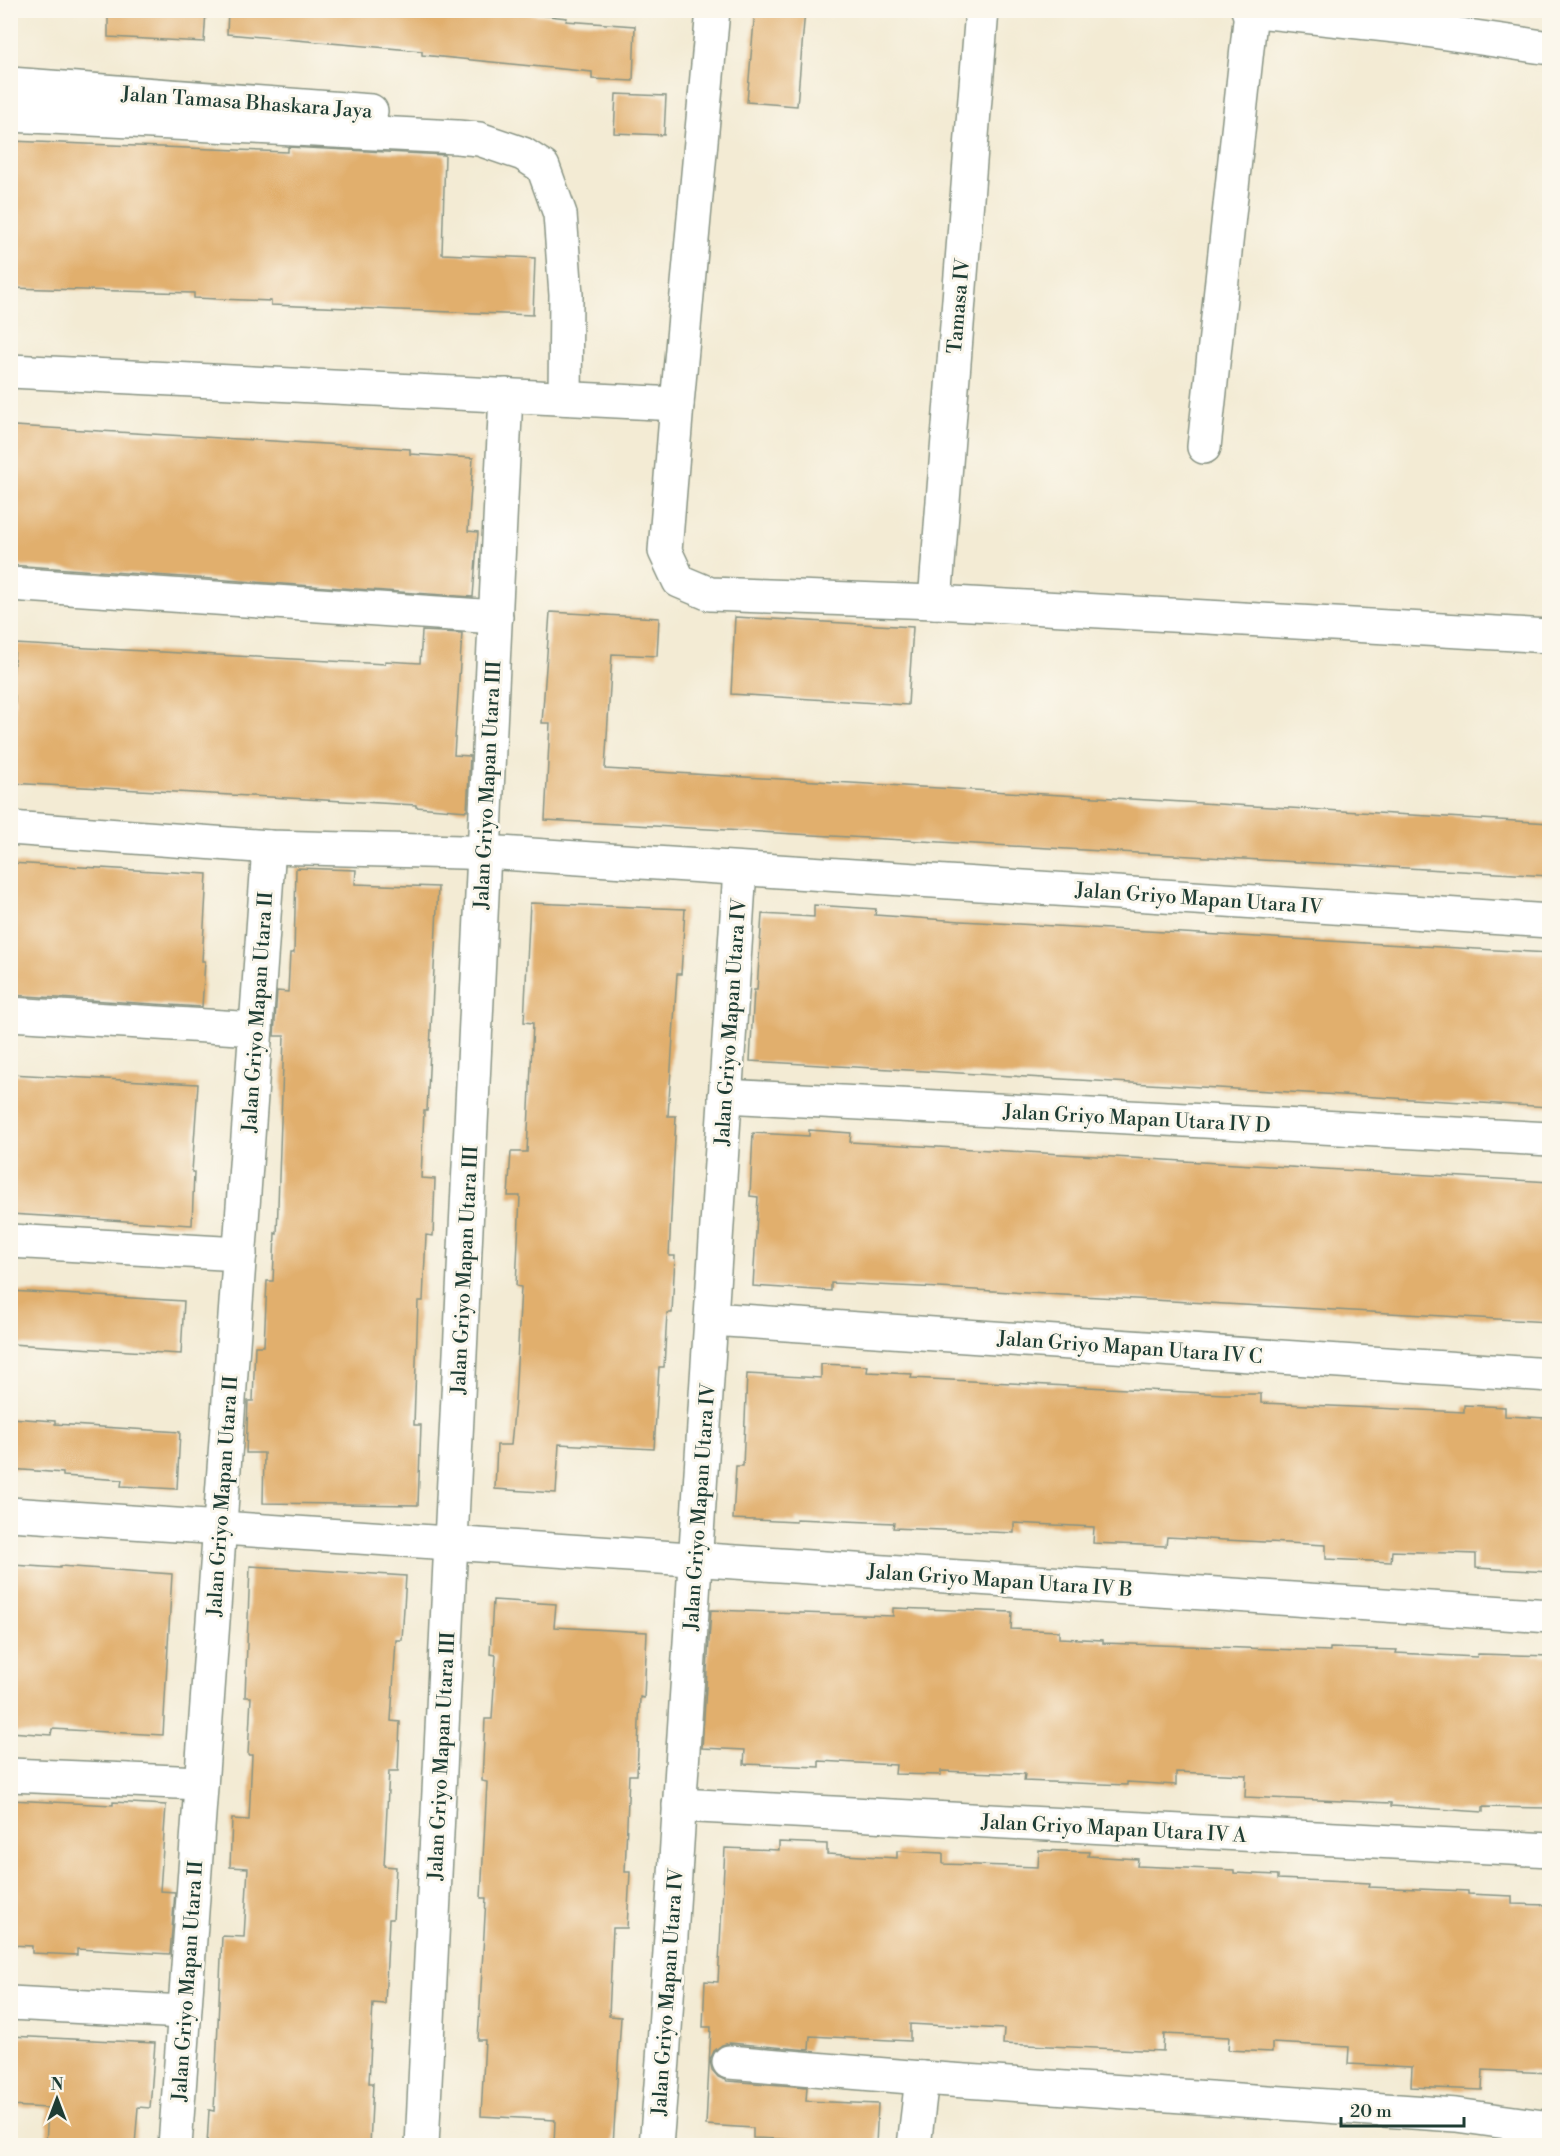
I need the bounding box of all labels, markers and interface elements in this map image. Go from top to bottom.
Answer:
street label: Jalan Tamasa Bhaskara Jaya [120,82,374,125]
street label: Tamasa IV [943,257,976,355]
street label: Jalan Griyo Mapan Utara III [469,660,508,911]
street label: Jalan Griyo Mapan Utara IV [1073,878,1324,921]
street label: Jalan Griyo Mapan Utara II [238,891,279,1134]
street label: Jalan Griyo Mapan Utara IV [710,897,753,1148]
street label: Jalan Griyo Mapan Utara IV D [1002,1100,1271,1139]
street label: Jalan Griyo Mapan Utara III [446,1145,485,1396]
street label: Jalan Griyo Mapan Utara IV C [995,1327,1263,1370]
street label: Jalan Griyo Mapan Utara II [203,1375,244,1618]
street label: Jalan Griyo Mapan Utara IV [679,1382,722,1633]
street label: Jalan Griyo Mapan Utara IV B [865,1560,1133,1603]
street label: Jalan Griyo Mapan Utara III [423,1631,462,1882]
street label: Jalan Griyo Mapan Utara IV A [980,1810,1249,1849]
street label: Jalan Griyo Mapan Utara II [168,1860,209,2103]
street label: Jalan Griyo Mapan Utara IV [647,1867,690,2118]
north arrow [27,2069,87,2129]
text: N [51,2075,64,2095]
scale bar [1341,2090,1464,2128]
text: 20 m [1350,2100,1392,2123]

